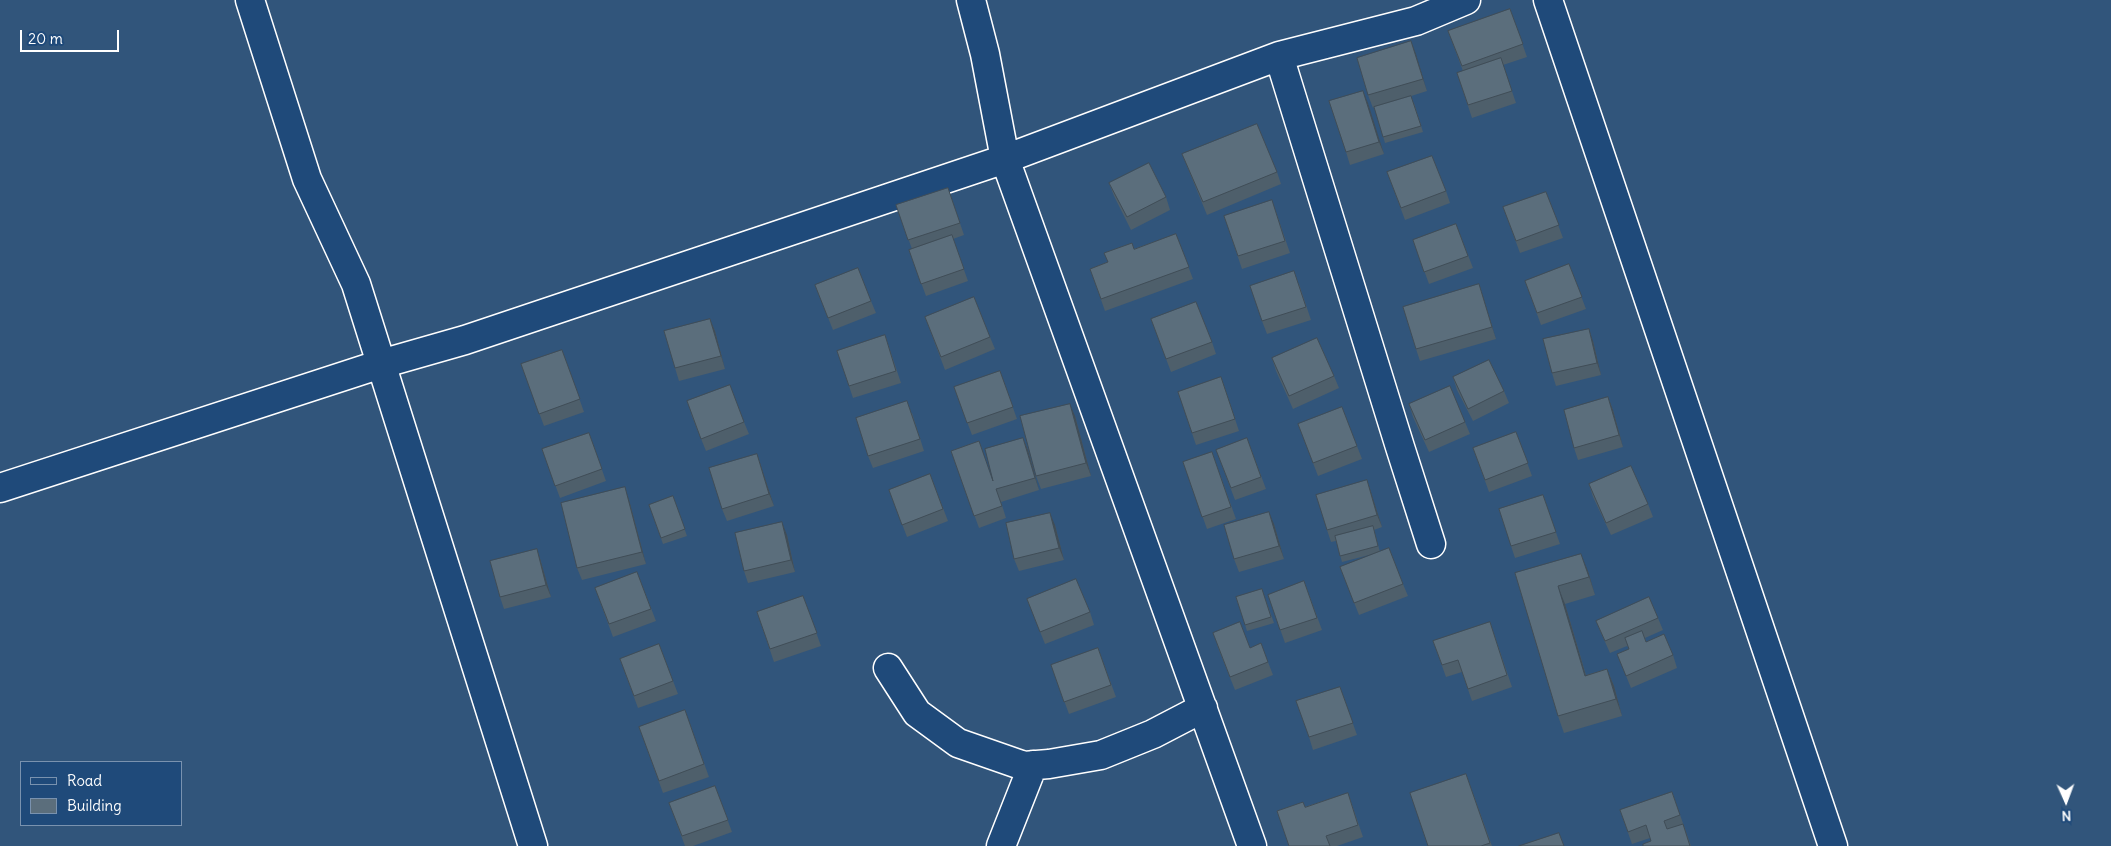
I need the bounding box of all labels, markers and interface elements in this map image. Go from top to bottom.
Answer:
scale bar [22,20,121,52]
text: 20 m [28,29,63,48]
legend [20,761,182,826]
text: Road [67,771,102,790]
north arrow [2041,776,2091,826]
text: Building [67,796,122,815]
text: N [2061,807,2072,825]

